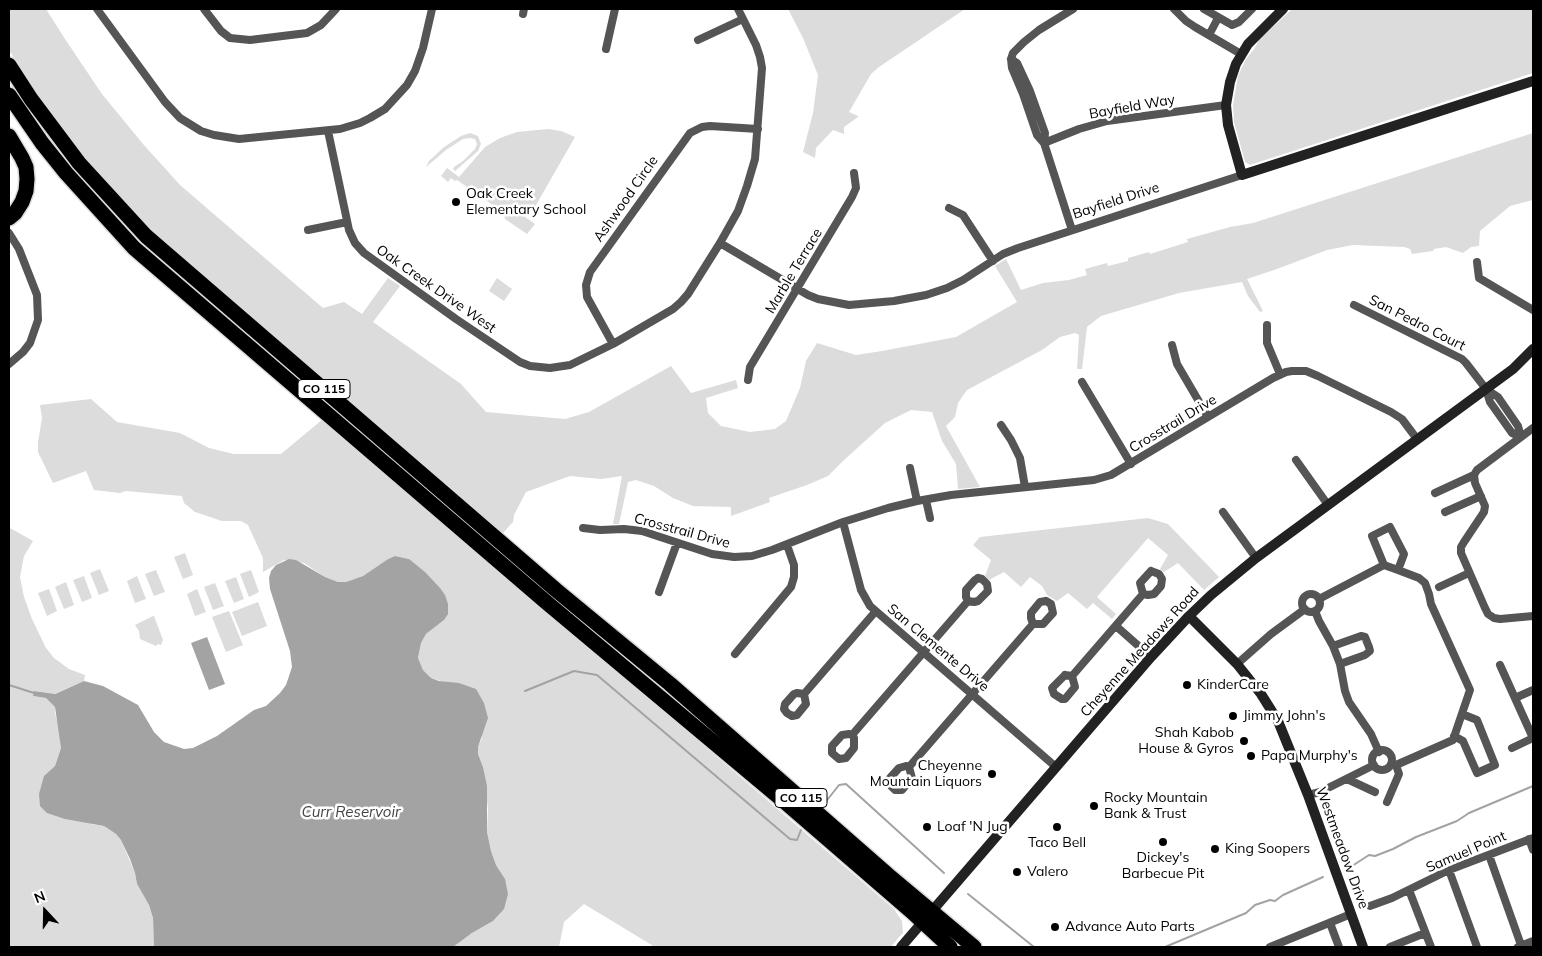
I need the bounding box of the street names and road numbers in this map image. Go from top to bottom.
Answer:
street label: Bayfield Way [1088,91,1176,123]
street label: Ashwood Circle [590,153,662,245]
street label: Bayfield Drive [1070,179,1162,223]
street label: Marble Terrace [762,225,826,317]
street label: Oak Creek Drive West [373,241,499,337]
street label: San Pedro Court [1366,291,1468,355]
road number: CO 115 [298,379,350,398]
street label: Crosstrail Drive [1126,391,1220,457]
street label: Crosstrail Drive [632,510,732,552]
street label: Cheyenne Meadows Road [1077,584,1203,720]
street label: San Clemente Drive [884,601,992,695]
street label: Westmeadow Drive [1312,785,1372,911]
road number: CO 115 [775,788,827,808]
street label: Samuel Point [1423,828,1509,876]

